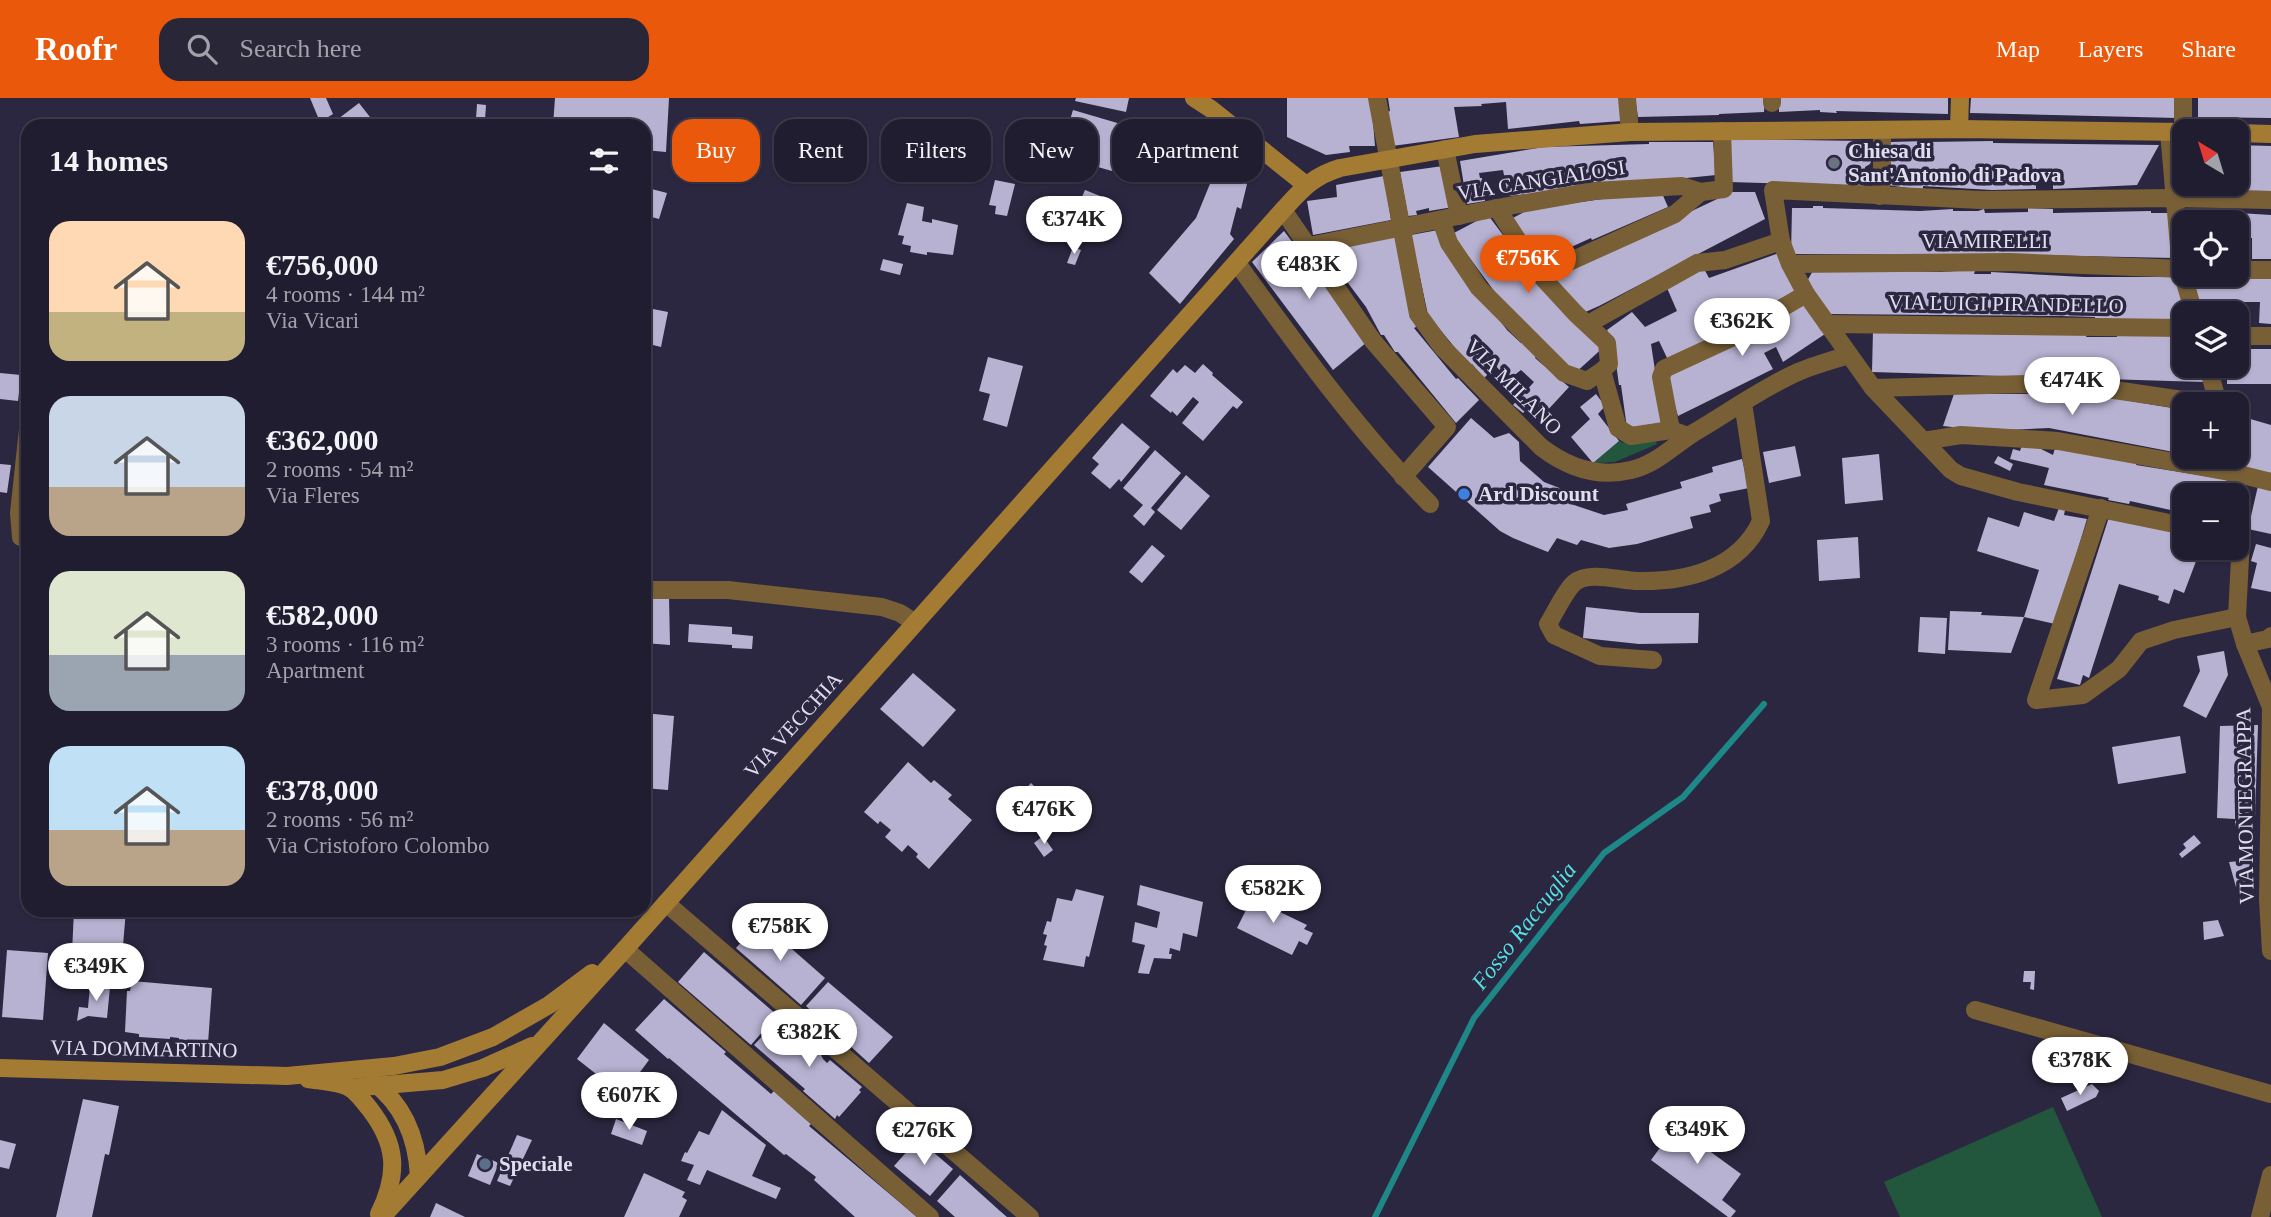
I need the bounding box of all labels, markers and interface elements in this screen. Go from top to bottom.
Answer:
search box [159,18,649,81]
icon: search [183,30,221,68]
text: Roofr [35,31,117,67]
text: Search here [239,34,361,63]
text: Map [1996,36,2040,62]
text: Layers [2078,36,2143,62]
text: Share [2181,36,2236,62]
chip: Buy [672,119,760,182]
chip: Rent [774,119,867,182]
chip: Filters [881,119,991,182]
chip: New [1005,119,1098,182]
chip: Apartment [1112,119,1263,182]
north arrow [2172,119,2249,196]
map controls [2172,119,2249,560]
place label: Chiesa di Sant'Antonio di Padova [1848,139,2062,187]
icon: filters [585,142,623,180]
text: 14 homes [49,144,168,177]
street label: VIA CANGIALOSI [1455,155,1627,205]
marker: Chiesa di Sant'Antonio di Padova [1826,155,1842,171]
pin: €374K [1025,197,1123,256]
text: €374K [1042,206,1106,231]
button: locate [2172,210,2249,287]
street label: VIA MIRELLI [1922,229,2048,253]
pin: €756K [1479,236,1577,295]
pin: €483K [1260,242,1358,301]
text: €756K [1496,245,1560,270]
text: €756,000 [266,248,379,281]
icon: home [105,249,189,333]
text: €483K [1277,251,1341,276]
text: 4 rooms · 144 m² [266,282,425,307]
street label: VIA LUIGI PIRANDELLO [1888,290,2124,318]
pin: €362K [1693,299,1791,358]
button: layers [2172,301,2249,378]
text: Via Vicari [266,308,359,333]
text: €362K [1710,308,1774,333]
street label: VIA MILANO [1461,334,1567,440]
pin: €474K [2023,358,2121,417]
text: €474K [2040,367,2104,392]
button: + [2172,392,2249,469]
text: €362,000 [266,423,379,456]
icon: home [105,424,189,508]
text: 2 rooms · 54 m² [266,457,413,482]
place label: Ard Discount [1478,482,1599,506]
text: Via Fleres [266,483,360,508]
button: − [2172,483,2249,560]
marker: Ard Discount [1456,486,1472,502]
text: €582,000 [266,598,379,631]
icon: home [105,599,189,683]
text: 3 rooms · 116 m² [266,632,424,657]
text: Apartment [266,658,364,683]
street label: VIA VECCHIA [739,666,847,783]
street label: VIA MONTEGRAPPA [2231,706,2259,905]
text: €378,000 [266,773,379,806]
icon: home [105,774,189,858]
pin: €476K [995,786,1093,846]
text: €476K [1012,796,1076,821]
text: 2 rooms · 56 m² [266,807,413,832]
text: Via Cristoforo Colombo [266,833,490,858]
water label: Fosso Raccuglia [1466,858,1581,995]
pin: €582K [1224,866,1322,925]
text: €582K [1241,875,1305,900]
pin: €758K [731,904,829,963]
text: €758K [748,913,812,938]
pin: €349K [47,944,145,1003]
text: €349K [64,953,128,978]
pin: €382K [760,1010,858,1069]
text: €382K [777,1019,841,1044]
street label: VIA DOMMARTINO [50,1035,238,1063]
pin: €378K [2031,1038,2129,1097]
text: €378K [2048,1047,2112,1072]
pin: €607K [580,1072,678,1132]
text: €607K [597,1082,661,1107]
pin: €349K [1648,1107,1746,1166]
pin: €276K [875,1108,973,1167]
text: €349K [1665,1116,1729,1141]
text: €276K [892,1117,956,1142]
place label: Speciale [499,1152,573,1176]
marker: Speciale [477,1156,493,1172]

